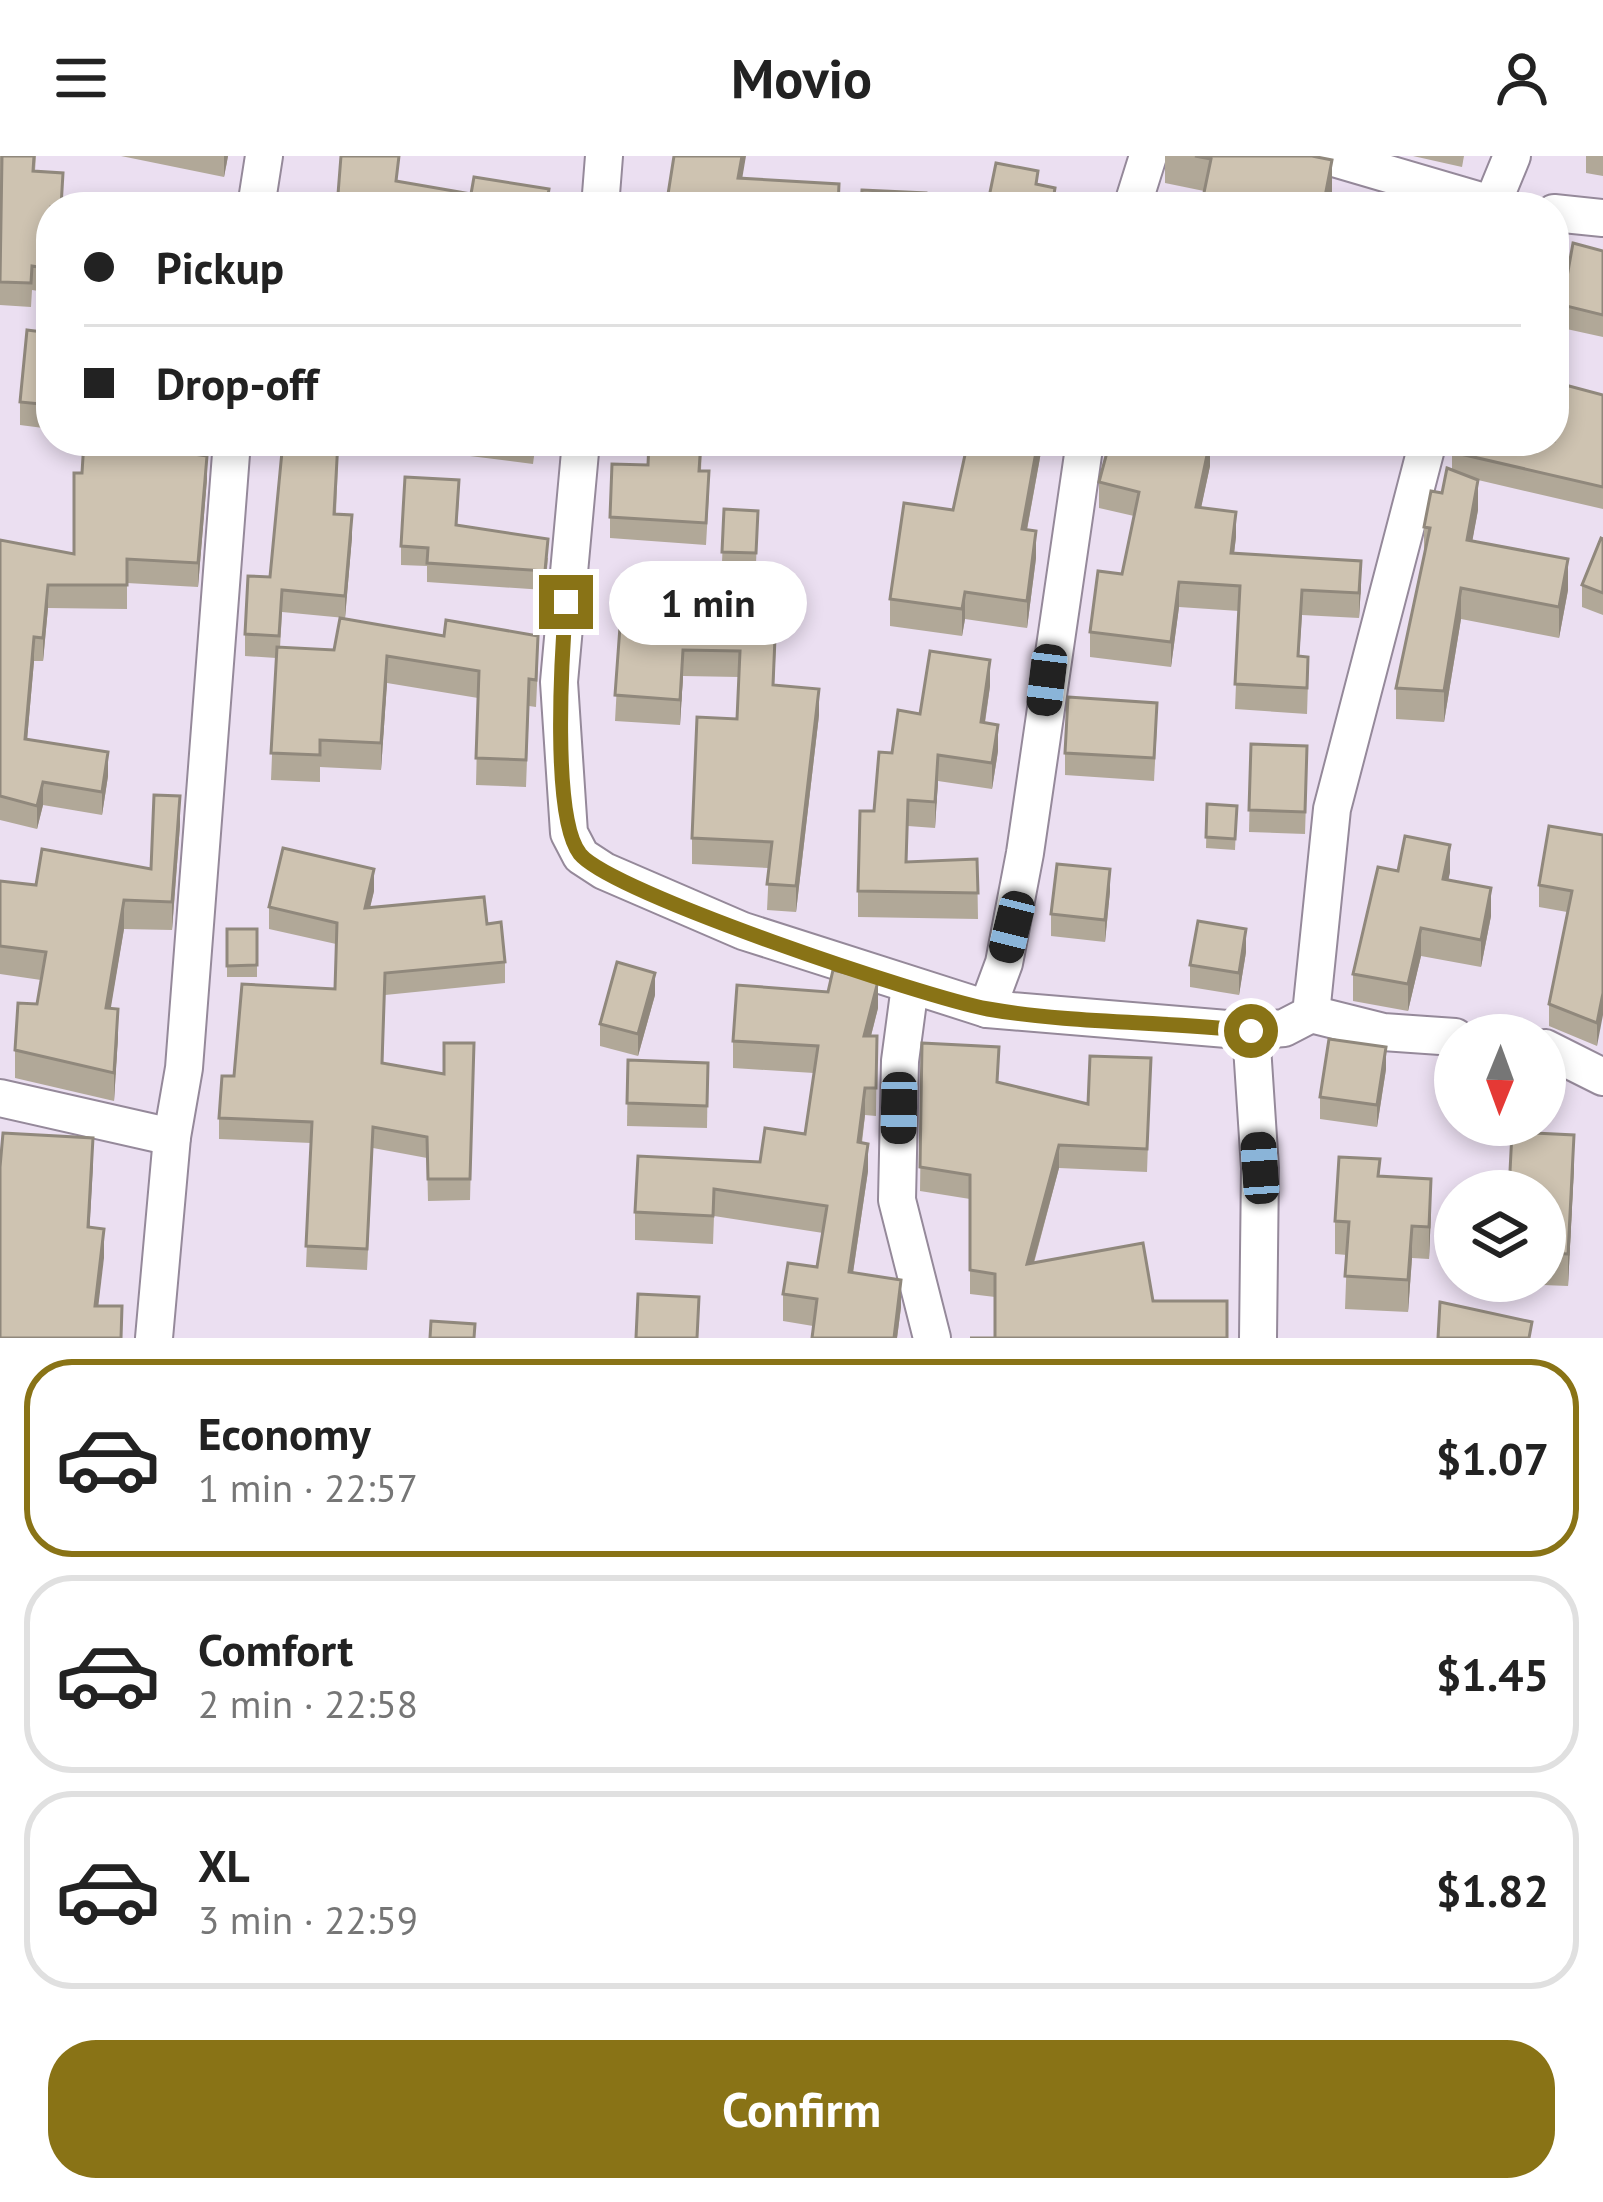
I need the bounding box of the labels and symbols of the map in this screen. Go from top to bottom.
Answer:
callout: 1 min [608,560,806,644]
route end [539,575,593,629]
car [1025,642,1069,718]
car [986,888,1038,966]
route start [1224,1004,1278,1058]
north arrow [1434,1014,1566,1146]
car [880,1072,918,1144]
car [1240,1131,1280,1205]

